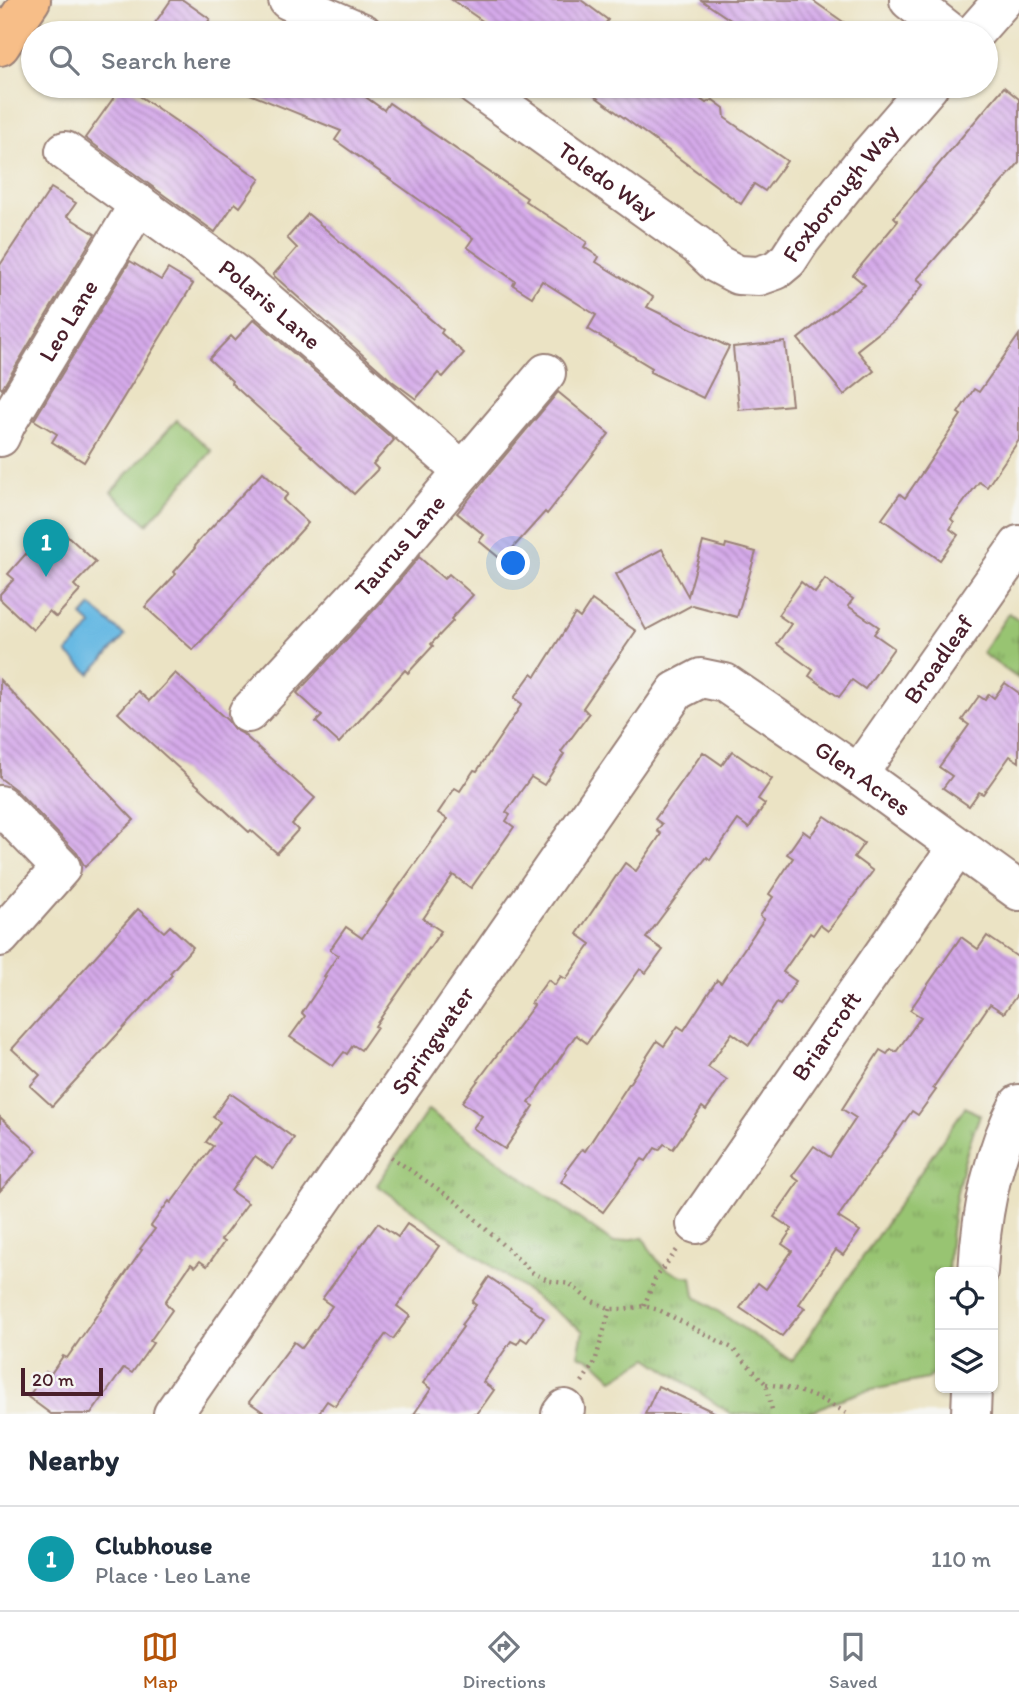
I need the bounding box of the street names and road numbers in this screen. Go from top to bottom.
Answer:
street label: Foxborough Way [776,117,904,267]
street label: Toledo Way [552,135,664,226]
street label: Polaris Lane [214,252,327,355]
street label: Leo Lane [32,274,104,367]
street label: Taurus Lane [348,488,451,603]
street label: Broadleaf [897,608,980,709]
street label: Glen Acres [809,734,917,822]
street label: Springwater [385,980,480,1100]
street label: Briarcroft [785,985,867,1086]

